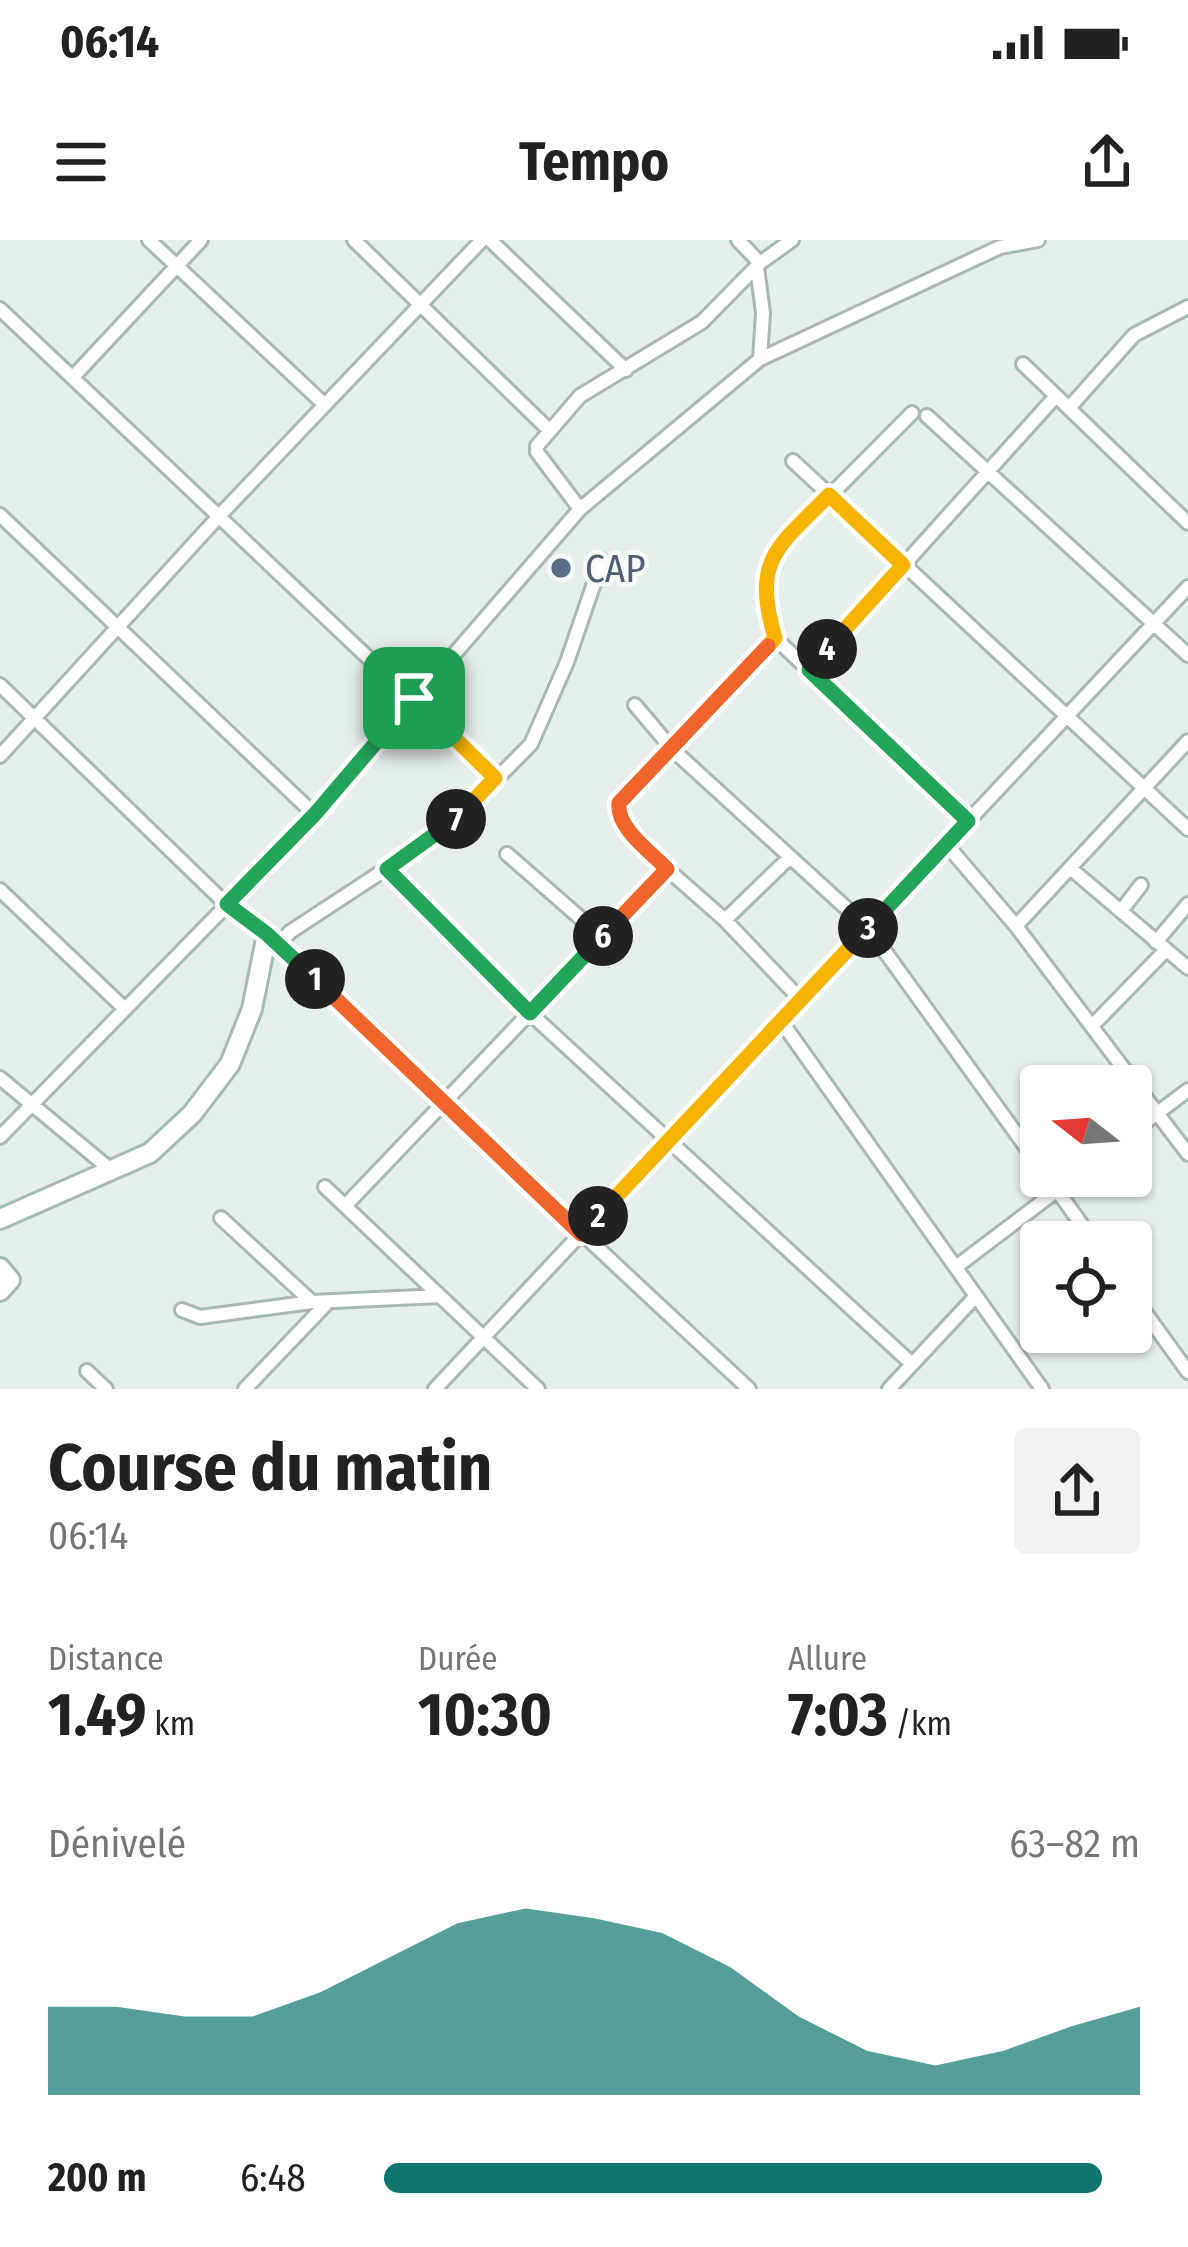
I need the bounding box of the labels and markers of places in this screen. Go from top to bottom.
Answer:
place label: CAP [585,546,646,592]
marker: CAP [548,555,574,581]
pin: 4 [797,619,857,679]
pin [363,647,465,749]
pin: 7 [426,789,486,849]
pin: 3 [838,898,898,958]
pin: 6 [573,906,633,966]
pin: 1 [285,949,345,1009]
pin: 2 [568,1186,628,1246]

